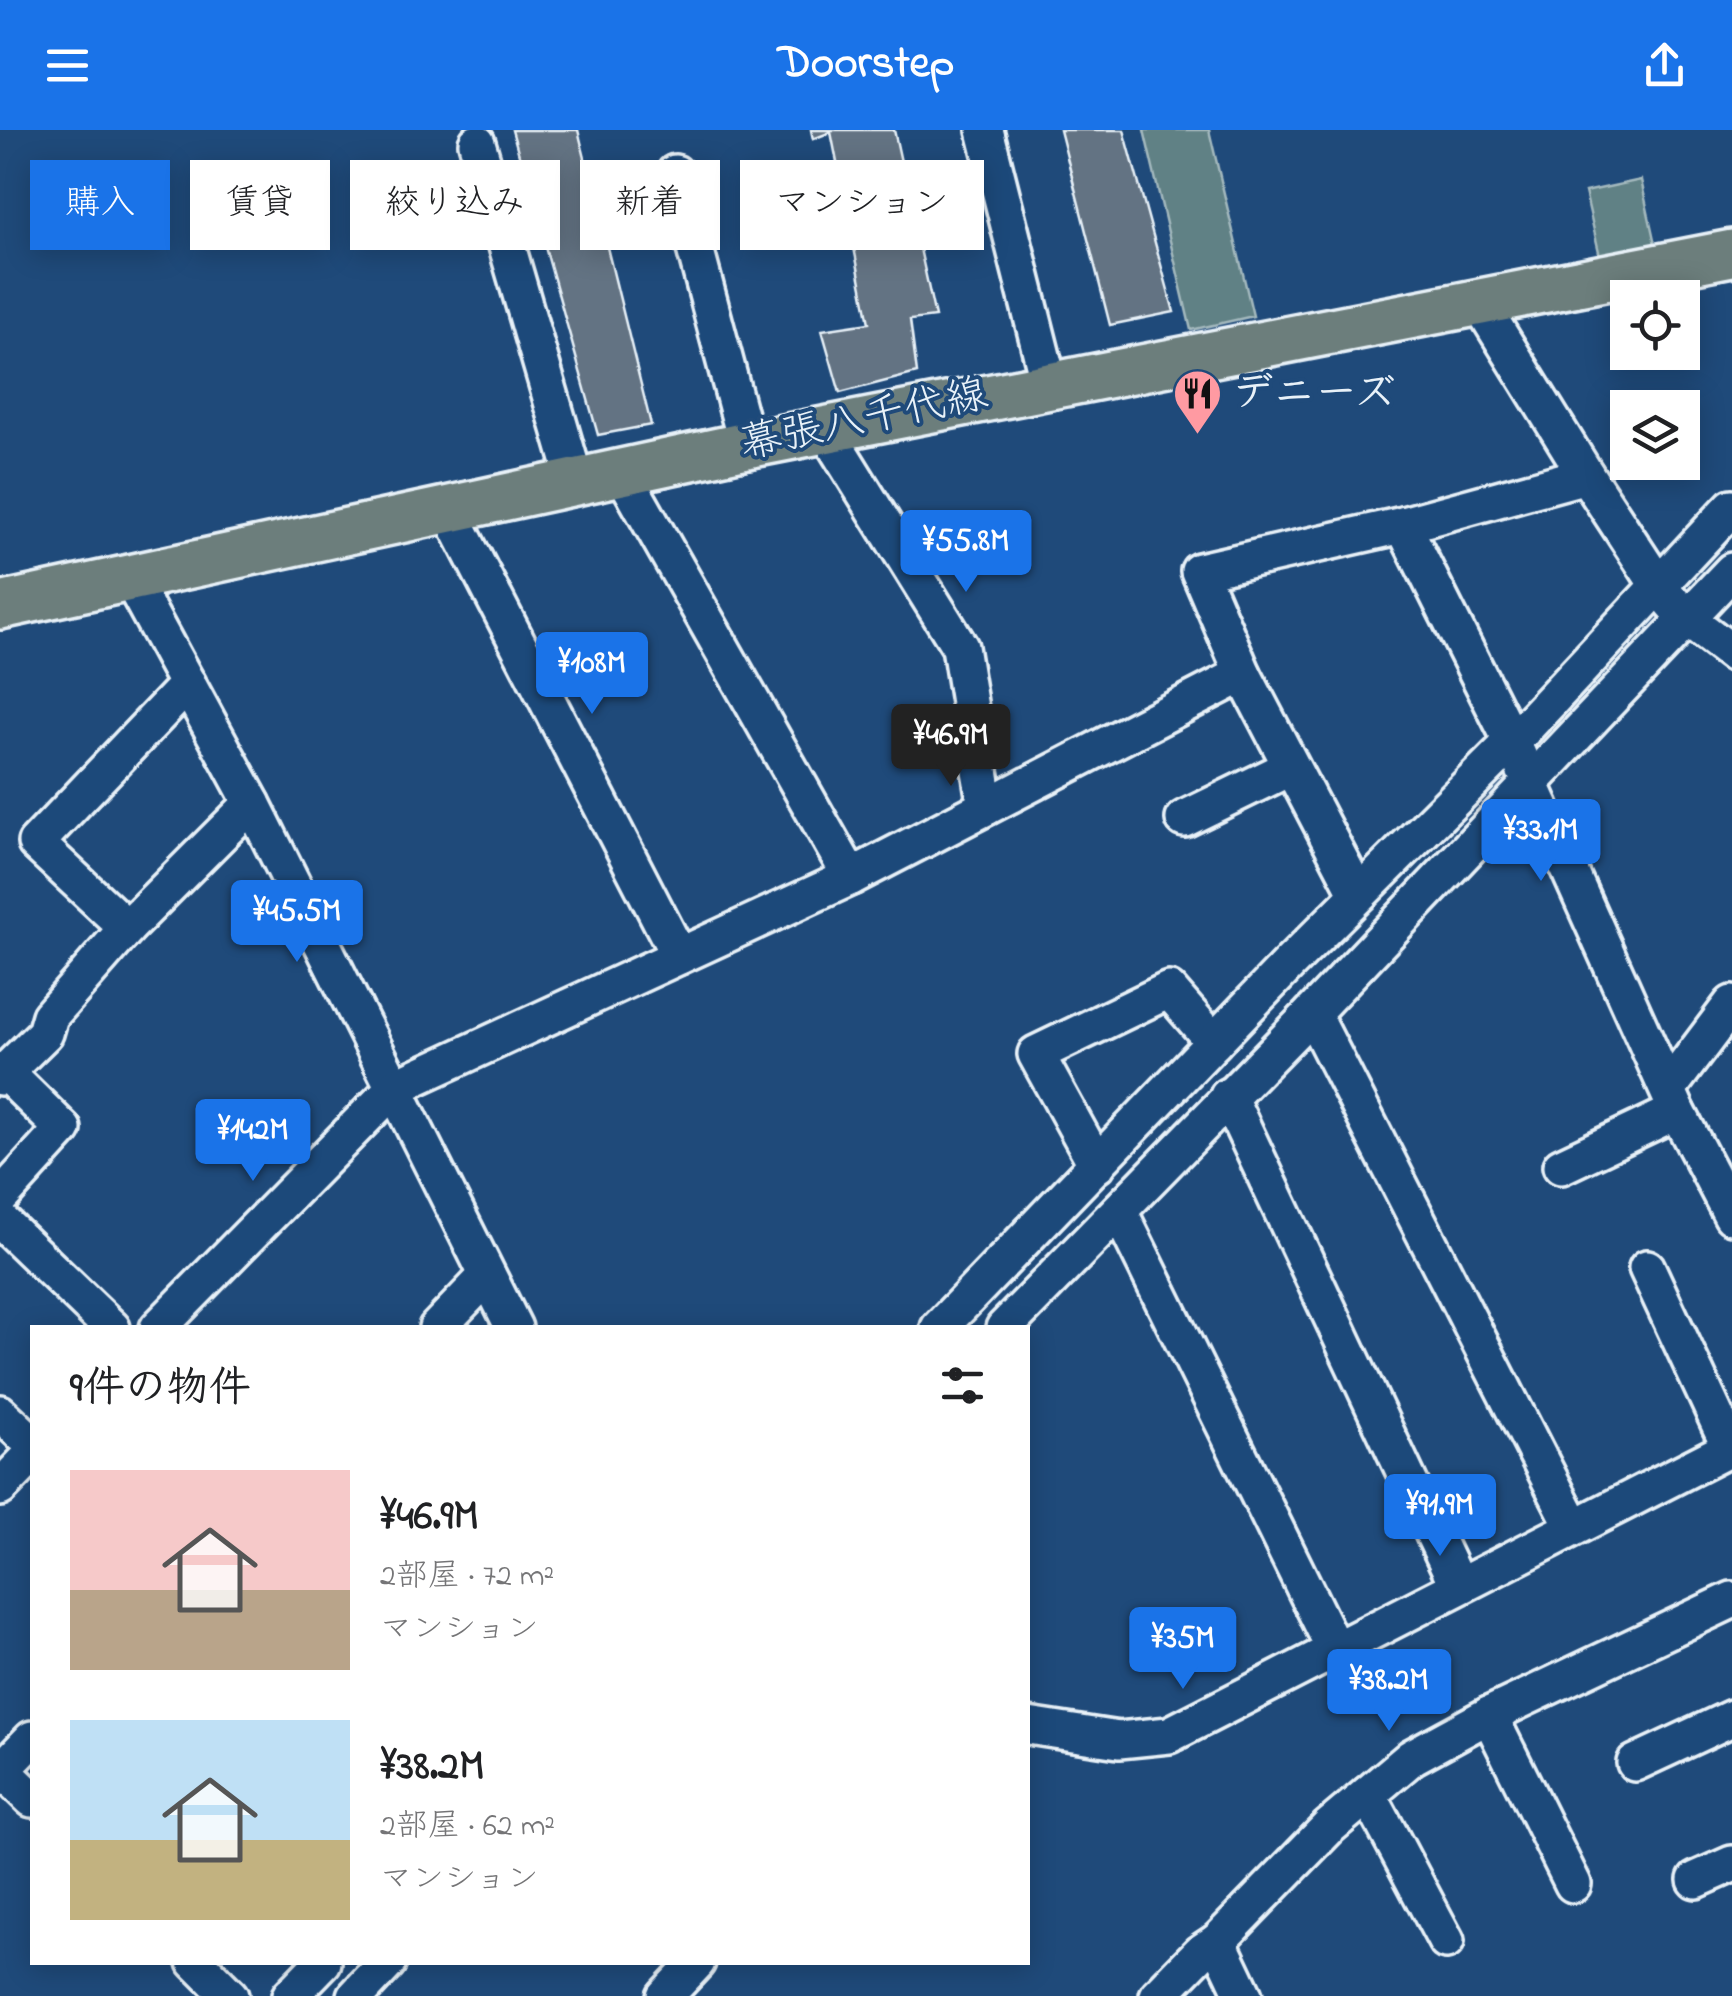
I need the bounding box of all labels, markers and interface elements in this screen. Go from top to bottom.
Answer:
text: Doorstep [778,32,954,98]
icon: menu [40,38,95,93]
icon: share [1637,38,1692,93]
chip: 購入 [30,160,170,250]
chip: 賃貸 [190,160,330,250]
chip: 絞り込み [350,160,560,250]
chip: 新着 [580,160,720,250]
chip: マンション [740,160,984,250]
map controls [1610,280,1700,480]
button: locate [1610,280,1700,370]
place label: デニーズ [1232,364,1396,425]
street label: 幕張八千代線 [734,365,994,477]
restaurant icon: デニーズ [1171,368,1223,436]
button: layers [1610,390,1700,480]
pin: ¥55.8M [885,510,1047,595]
text: ¥55.8M [922,519,1010,566]
pin: ¥108M [522,632,662,717]
text: ¥108M [558,641,626,688]
pin: ¥46.9M [870,704,1032,789]
text: ¥46.9M [913,713,989,760]
pin: ¥33.1M [1460,799,1622,884]
text: ¥33.1M [1503,808,1579,855]
pin: ¥45.5M [216,880,378,965]
text: ¥45.5M [253,889,341,936]
pin: ¥142M [183,1099,323,1184]
text: ¥142M [217,1108,289,1155]
icon: filters [935,1358,990,1413]
text: 9件の物件 [70,1359,251,1420]
pin: ¥91.9M [1359,1474,1521,1559]
text: ¥91.9M [1406,1483,1474,1530]
text: ¥46.9M [380,1487,479,1548]
icon: home [150,1510,270,1630]
text: 2部屋 · 72 m² [380,1554,554,1601]
text: マンション [380,1607,539,1654]
pin: ¥35M [1124,1607,1242,1692]
text: ¥35M [1151,1616,1215,1663]
pin: ¥38.2M [1308,1649,1470,1734]
text: ¥38.2M [1349,1658,1429,1705]
text: ¥38.2M [380,1737,484,1798]
icon: home [150,1760,270,1880]
text: 2部屋 · 62 m² [380,1804,555,1851]
text: マンション [380,1857,539,1904]

